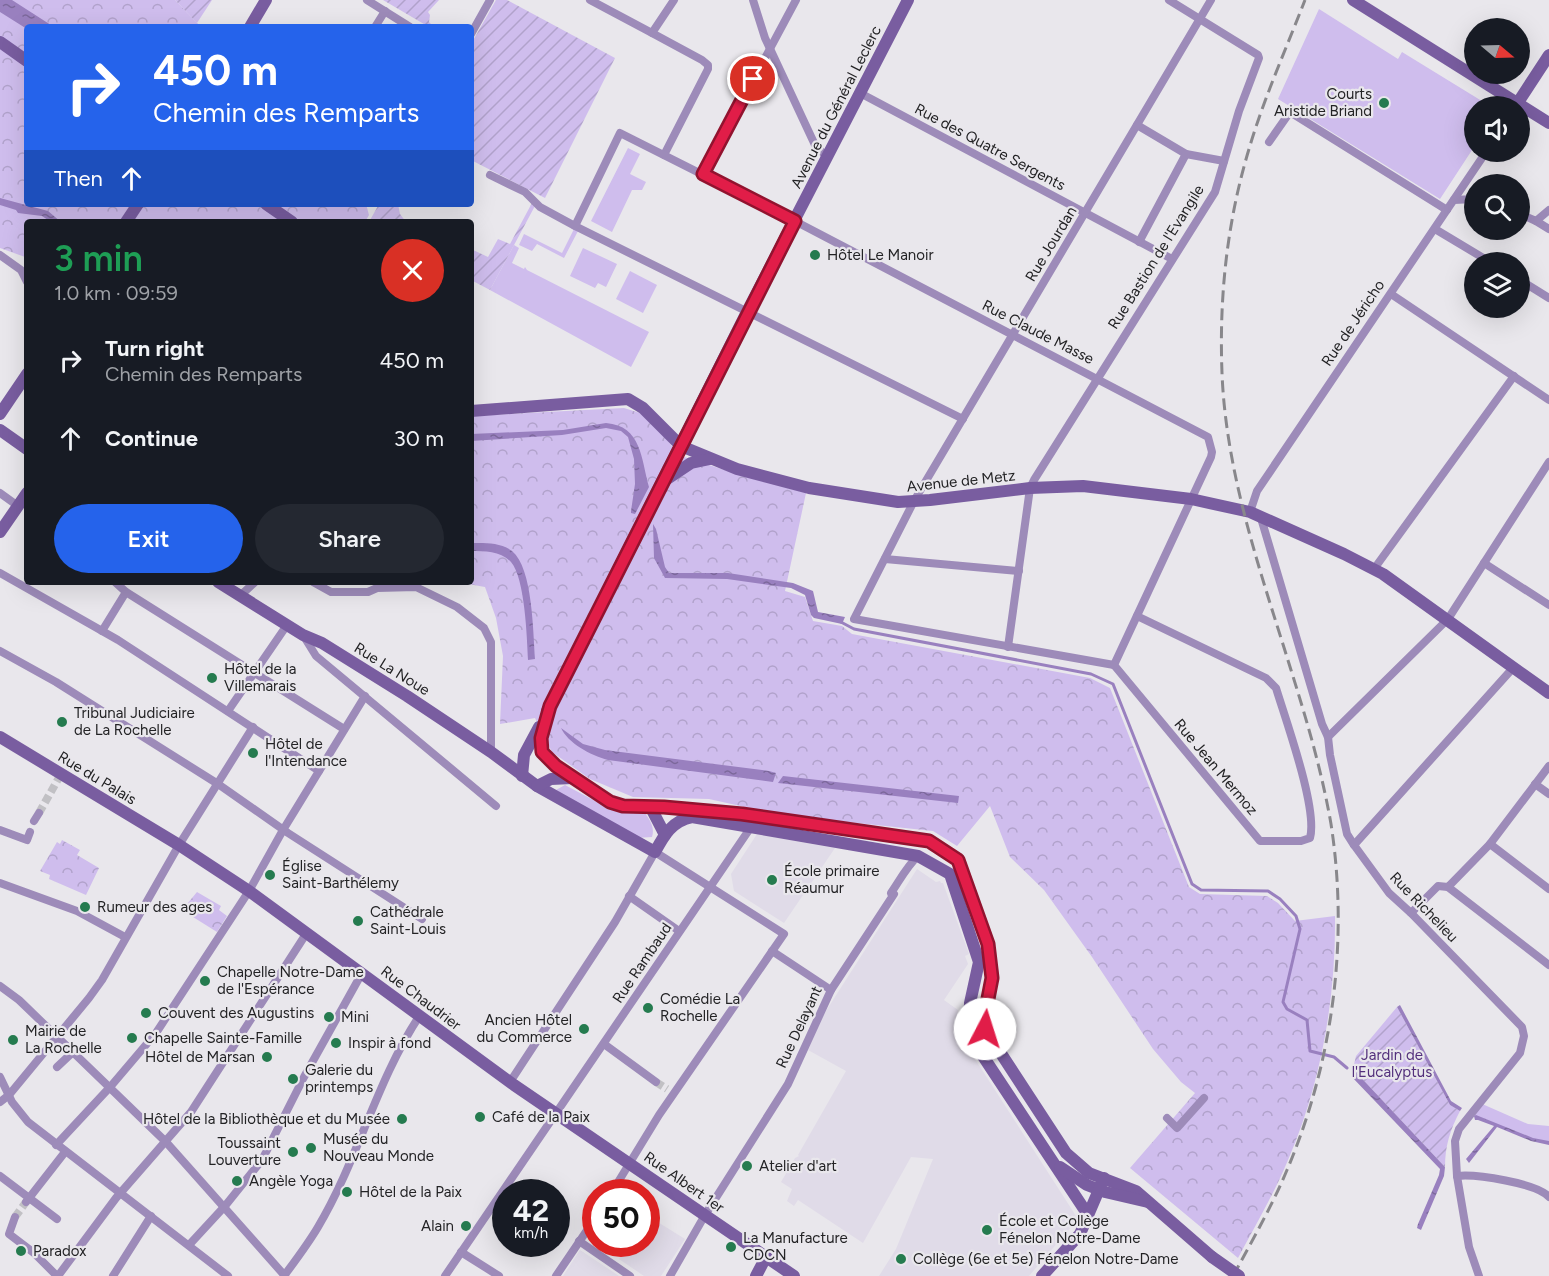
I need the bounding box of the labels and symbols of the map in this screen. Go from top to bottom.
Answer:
north arrow [1464,18,1530,84]
street label: Avenue du Général Leclerc [787,23,885,191]
pin [727,53,778,104]
place label: Courts Aristide Briand [1274,85,1372,120]
marker: Courts Aristide Briand [1377,96,1391,110]
street label: Rue des Quatre Sergents [912,100,1068,194]
street label: Rue Bastion de l'Evangile [1104,182,1208,332]
street label: Rue Jourdan [1022,203,1080,285]
place label: Hôtel Le Manoir [827,246,933,264]
marker: Hôtel Le Manoir [808,248,822,262]
street label: Rue de Jéricho [1318,276,1389,369]
street label: Rue Claude Masse [979,296,1097,368]
street label: Avenue de Metz [906,466,1016,496]
street label: Rue La Noue [351,639,433,699]
place label: Hôtel de la Villemarais [224,660,296,695]
marker: Hôtel de la Villemarais [205,671,219,685]
place label: Tribunal Judiciaire de La Rochelle [74,704,195,739]
marker: Tribunal Judiciaire de La Rochelle [55,715,69,729]
street label: Rue Jean Mermoz [1171,715,1261,819]
place label: Hôtel de l'Intendance [265,735,347,770]
marker: Hôtel de l'Intendance [246,746,260,760]
street label: Rue du Palais [55,748,139,808]
place label: Église Saint-Barthélemy [282,857,399,892]
place label: École primaire Réaumur [784,862,879,897]
marker: Église Saint-Barthélemy [263,868,277,882]
street label: Rue Richelieu [1386,868,1462,946]
marker: École primaire Réaumur [765,873,779,887]
place label: Rumeur des ages [97,898,212,916]
marker: Rumeur des ages [78,900,92,914]
place label: Cathédrale Saint-Louis [370,903,446,938]
marker: Cathédrale Saint-Louis [351,914,365,928]
street label: Rue Rambaud [609,919,675,1007]
street label: Rue Chaudrier [377,962,465,1034]
place label: Chapelle Notre-Dame de l'Espérance [217,963,364,998]
marker: Chapelle Notre-Dame de l'Espérance [198,974,212,988]
street label: Rue Delayant [772,983,826,1071]
place label: Comédie La Rochelle [660,990,740,1025]
position arrow [953,997,1017,1061]
marker: Comédie La Rochelle [641,1001,655,1015]
place label: Couvent des Augustins [158,1004,314,1022]
marker: Couvent des Augustins [139,1006,153,1020]
place label: Mini [341,1008,369,1026]
marker: Mini [322,1010,336,1024]
place label: Ancien Hôtel du Commerce [477,1011,572,1046]
place label: Mairie de La Rochelle [25,1022,102,1057]
marker: Ancien Hôtel du Commerce [577,1022,591,1036]
place label: Chapelle Sainte-Famille [144,1029,302,1047]
marker: Chapelle Sainte-Famille [125,1031,139,1045]
marker: Mairie de La Rochelle [6,1033,20,1047]
place label: Inspir à fond [348,1034,431,1052]
marker: Inspir à fond [329,1036,343,1050]
park label: Jardin de l'Eucalyptus [1352,1046,1432,1081]
place label: Hôtel de Marsan [145,1048,255,1066]
marker: Hôtel de Marsan [260,1050,274,1064]
place label: Galerie du printemps [305,1061,373,1096]
marker: Galerie du printemps [286,1072,300,1086]
place label: Café de la Paix [492,1108,590,1126]
place label: Hôtel de la Bibliothèque et du Musée [143,1110,390,1128]
marker: Café de la Paix [473,1110,487,1124]
marker: Hôtel de la Bibliothèque et du Musée [395,1112,409,1126]
place label: Musée du Nouveau Monde [323,1130,434,1165]
place label: Toussaint Louverture [208,1134,281,1169]
marker: Musée du Nouveau Monde [304,1141,318,1155]
marker: Toussaint Louverture [286,1145,300,1159]
street label: Rue Albert 1er [640,1148,728,1216]
place label: Atelier d'art [759,1157,837,1175]
marker: Atelier d'art [740,1159,754,1173]
place label: Angèle Yoga [249,1172,333,1190]
marker: Angèle Yoga [230,1174,244,1188]
speed limit sign: 50 [582,1179,660,1257]
place label: Hôtel de la Paix [359,1183,462,1201]
marker: Hôtel de la Paix [340,1185,354,1199]
place label: École et Collège Fénelon Notre-Dame [999,1212,1140,1247]
place label: Alain [421,1217,454,1235]
marker: Alain [459,1219,473,1233]
marker: École et Collège Fénelon Notre-Dame [980,1223,994,1237]
place label: La Manufacture CDCN [743,1229,848,1264]
marker: La Manufacture CDCN [724,1240,738,1254]
place label: Paradox [33,1242,86,1260]
marker: Paradox [14,1244,28,1258]
place label: Collège (6e et 5e) Fénelon Notre-Dame [913,1250,1178,1268]
marker: Collège (6e et 5e) Fénelon Notre-Dame [894,1252,908,1266]

